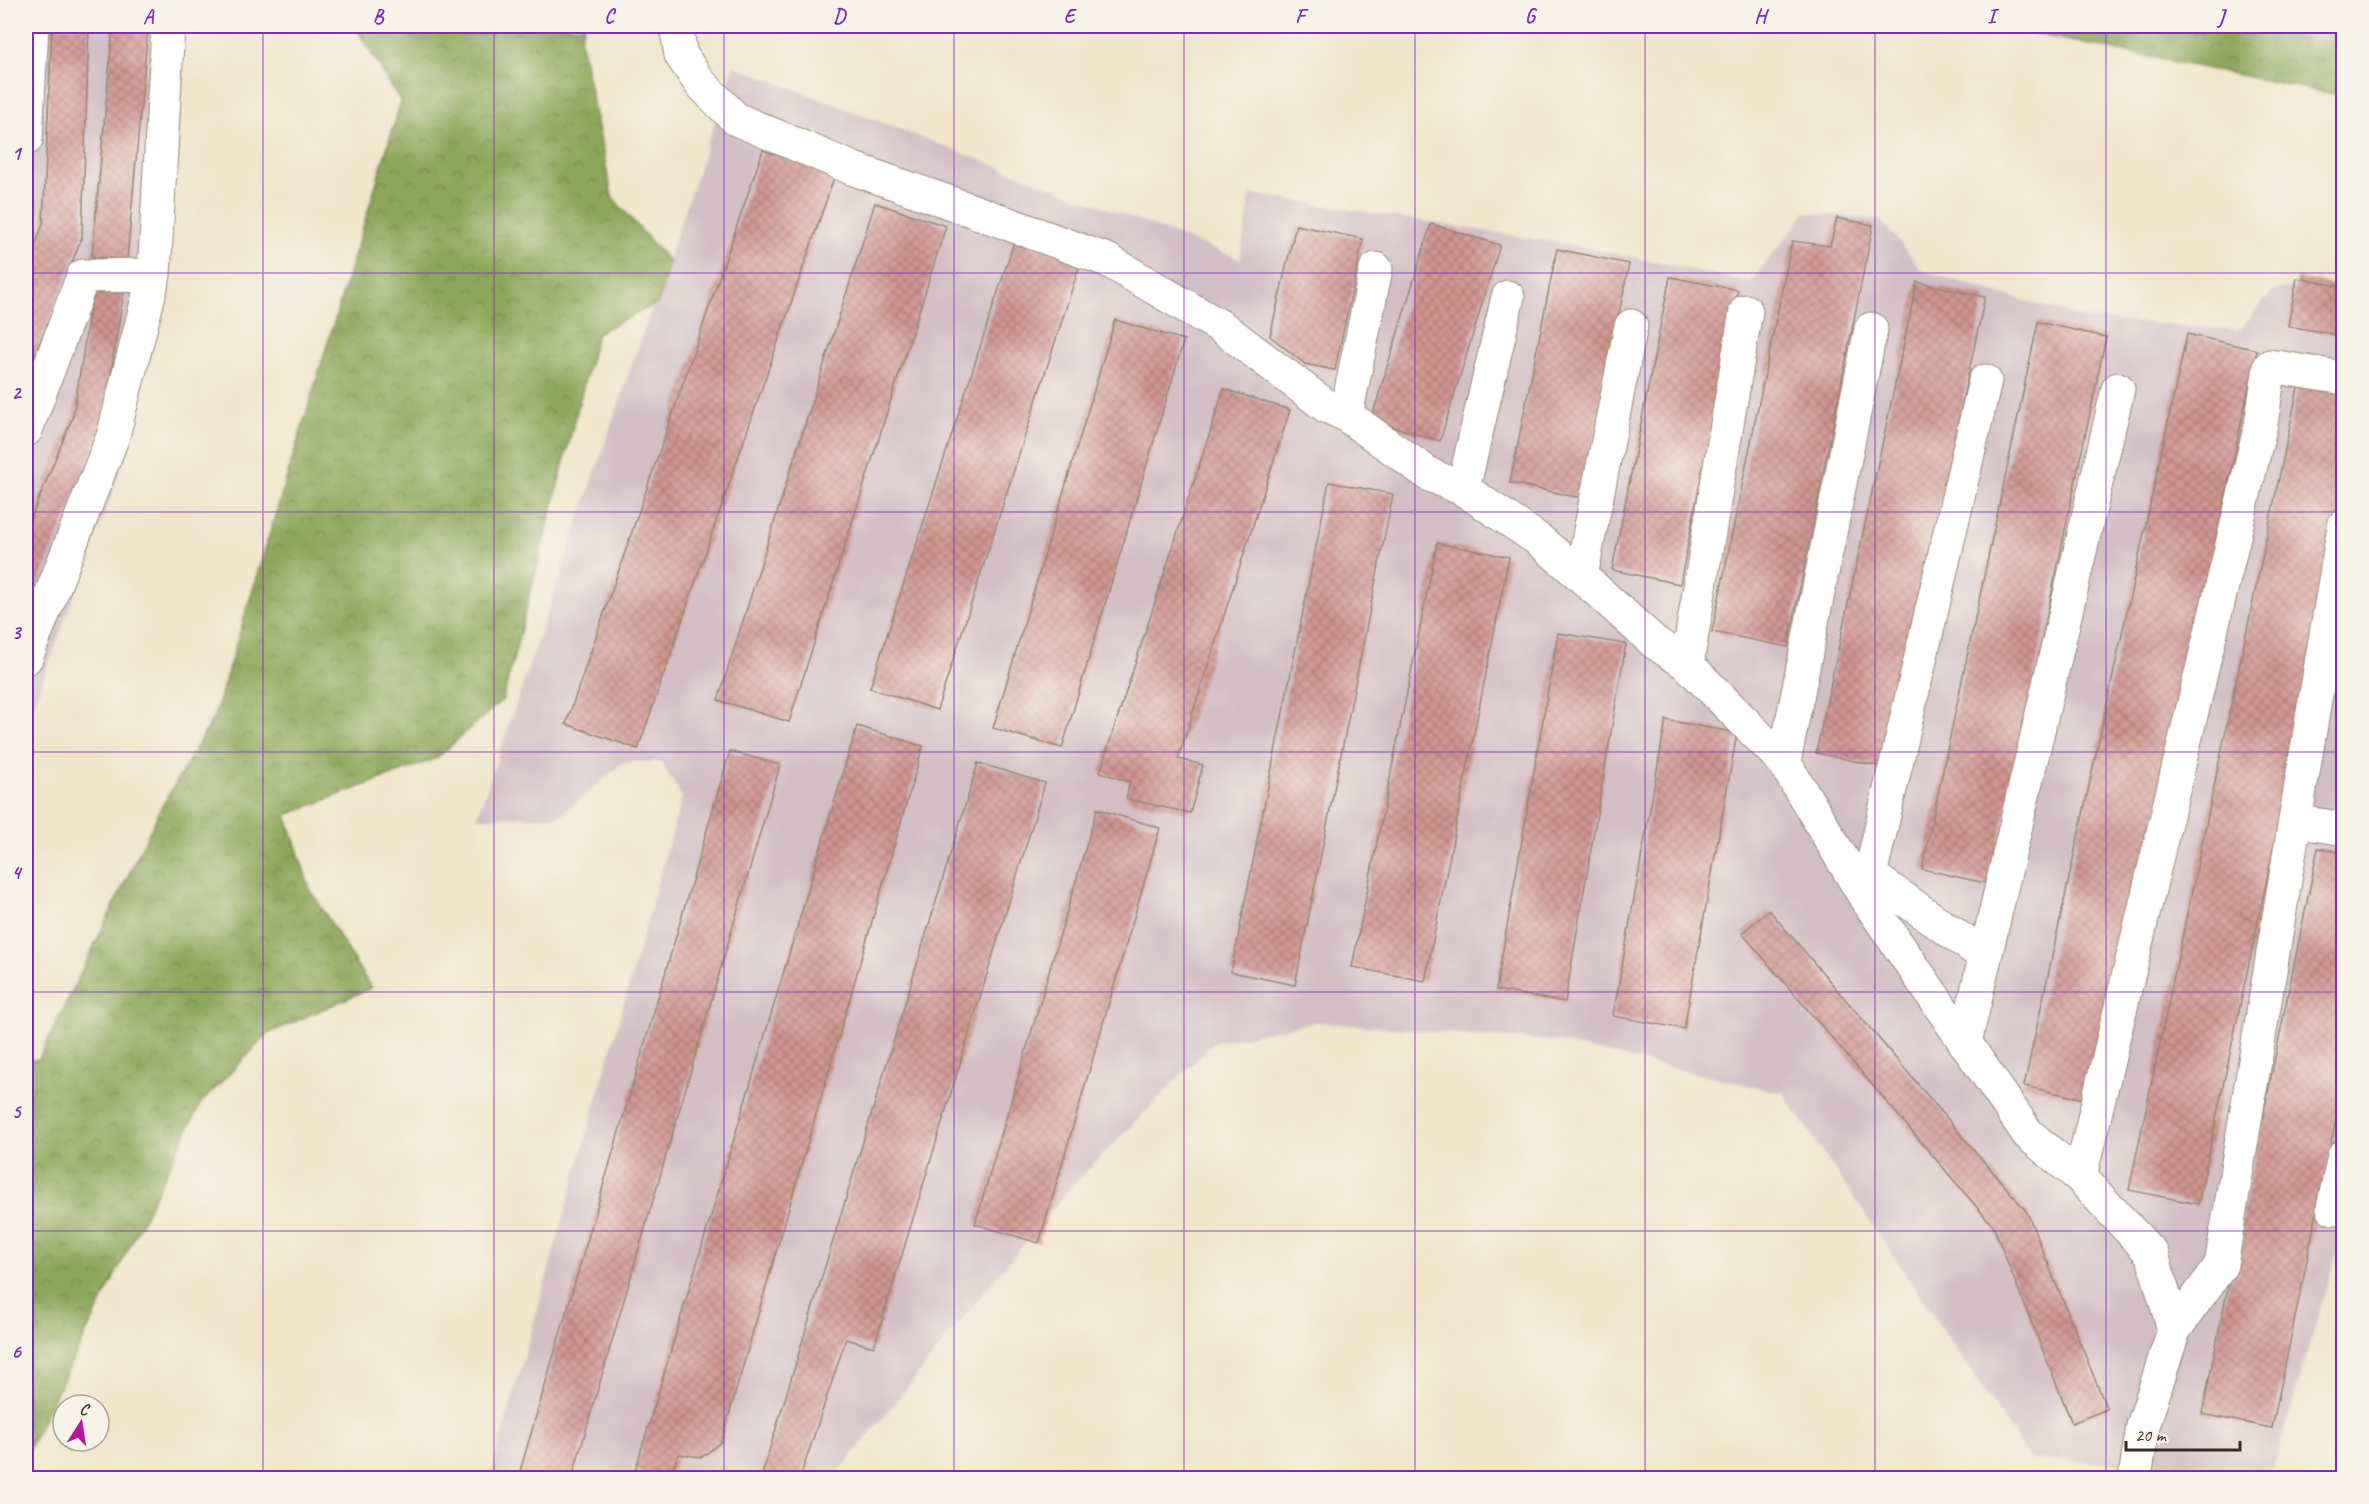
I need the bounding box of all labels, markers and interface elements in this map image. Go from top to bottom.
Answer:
text: A [143,4,155,29]
text: B [373,4,385,29]
text: C [604,4,616,29]
text: D [833,4,847,29]
text: E [1064,4,1078,29]
text: F [1295,4,1309,29]
text: G [1525,4,1538,29]
text: H [1754,4,1769,29]
text: I [1987,4,2000,29]
text: J [2216,4,2228,29]
text: 1 [12,141,23,166]
text: 2 [12,380,23,405]
text: 3 [12,620,23,645]
text: 4 [12,860,24,885]
text: 5 [12,1099,23,1124]
text: 6 [11,1339,22,1364]
north arrow [51,1393,111,1453]
text: С [78,1399,92,1420]
scale bar [2126,1414,2240,1452]
text: 20 m [2135,1424,2168,1446]

